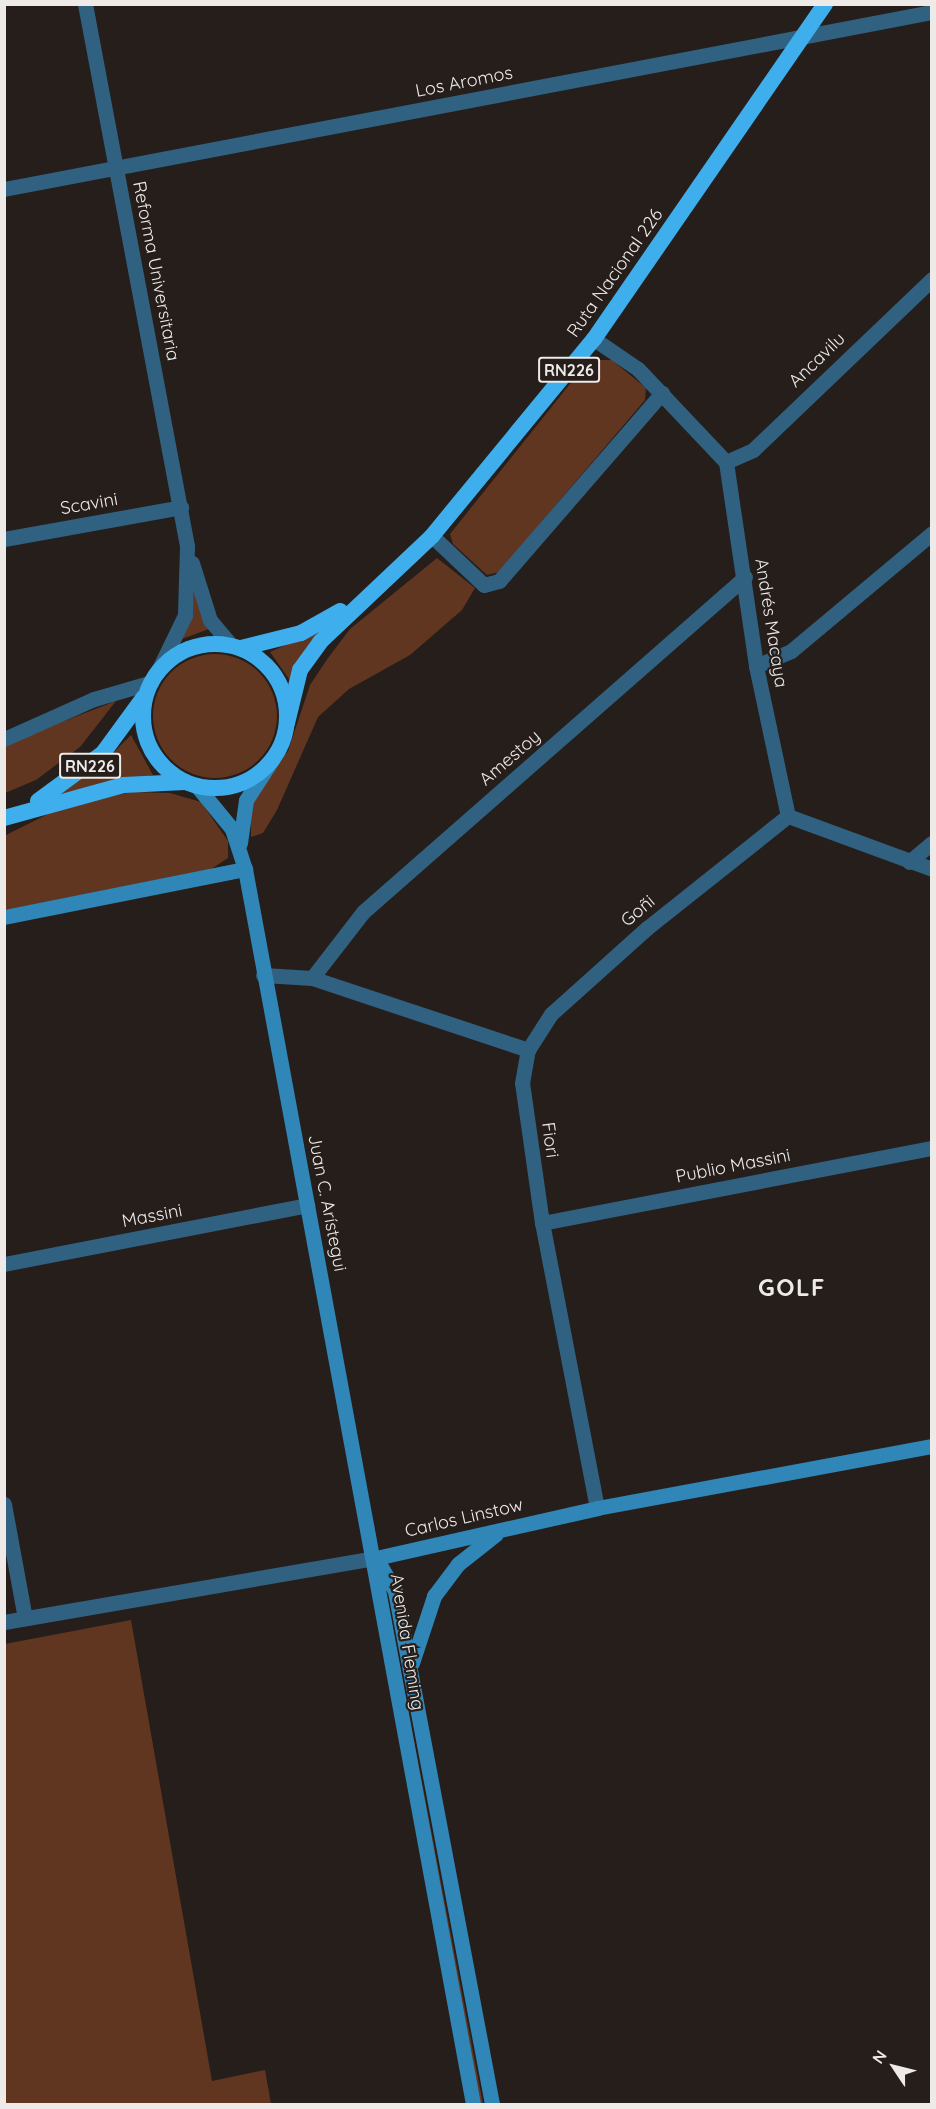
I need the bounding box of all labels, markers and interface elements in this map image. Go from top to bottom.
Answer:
street label: Los Aromos [414,62,514,102]
street label: Reforma Universitaria [128,179,184,363]
street label: Ruta Nacional 226 [563,205,667,341]
street label: Ancavilu [784,328,850,392]
road number: RN226 [538,357,600,383]
street label: Scavini [59,488,119,520]
street label: Andrés Macaya [750,557,792,689]
street label: Amestoy [475,726,545,790]
road number: RN226 [58,753,122,779]
street label: Goñi [617,891,659,931]
street label: Fiori [537,1121,563,1159]
street label: Juan C. Arístegui [303,1133,351,1273]
street label: Publio Massini [674,1144,792,1188]
street label: Massini [120,1200,184,1232]
district label: GOLF [758,1274,826,1302]
street label: Carlos Linstow [403,1494,525,1542]
street label: Avenida Fleming [386,1572,428,1712]
north arrow [864,2037,924,2097]
text: N [868,2046,891,2067]

